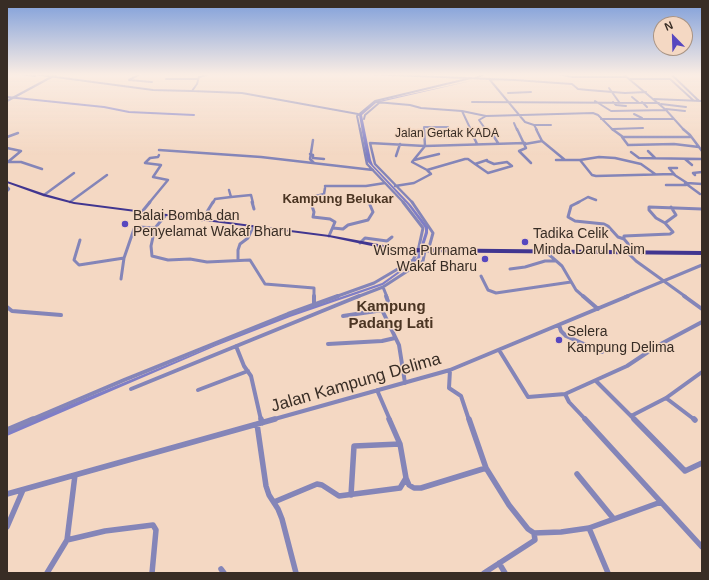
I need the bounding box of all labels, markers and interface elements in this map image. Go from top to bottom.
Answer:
north arrow [653,16,693,56]
text: N [663,19,675,33]
street label: Jalan Gertak KADA [395,127,499,141]
district label: Kampung Belukar [282,191,394,207]
place label: Balai Bomba dan Penyelamat Wakaf Bharu [133,208,291,240]
marker: Balai Bomba dan Penyelamat Wakaf Bharu [120,219,130,229]
place label: Tadika Celik Minda Darul Naim [533,226,645,258]
marker: Tadika Celik Minda Darul Naim [520,237,530,247]
place label: Wisma Purnama Wakaf Bharu [374,243,477,276]
marker: Wisma Purnama Wakaf Bharu [480,254,490,264]
district label: Kampung Padang Lati [348,298,434,333]
place label: Selera Kampung Delima [567,324,674,356]
marker: Selera Kampung Delima [554,335,564,345]
street label: Jalan Kampung Delima [269,349,443,417]

